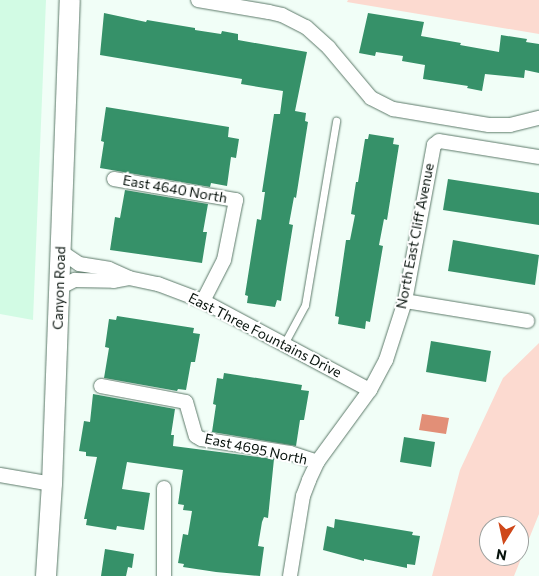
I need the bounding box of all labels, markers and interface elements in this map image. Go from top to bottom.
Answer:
street label: North East Cliff Avenue [393,162,437,310]
street label: East 4640 North [121,172,229,206]
street label: Canyon Road [49,246,69,330]
street label: East Three Fountains Drive [186,289,344,381]
street label: East 4695 North [203,430,309,468]
north arrow [479,516,529,566]
text: N [495,546,508,565]

